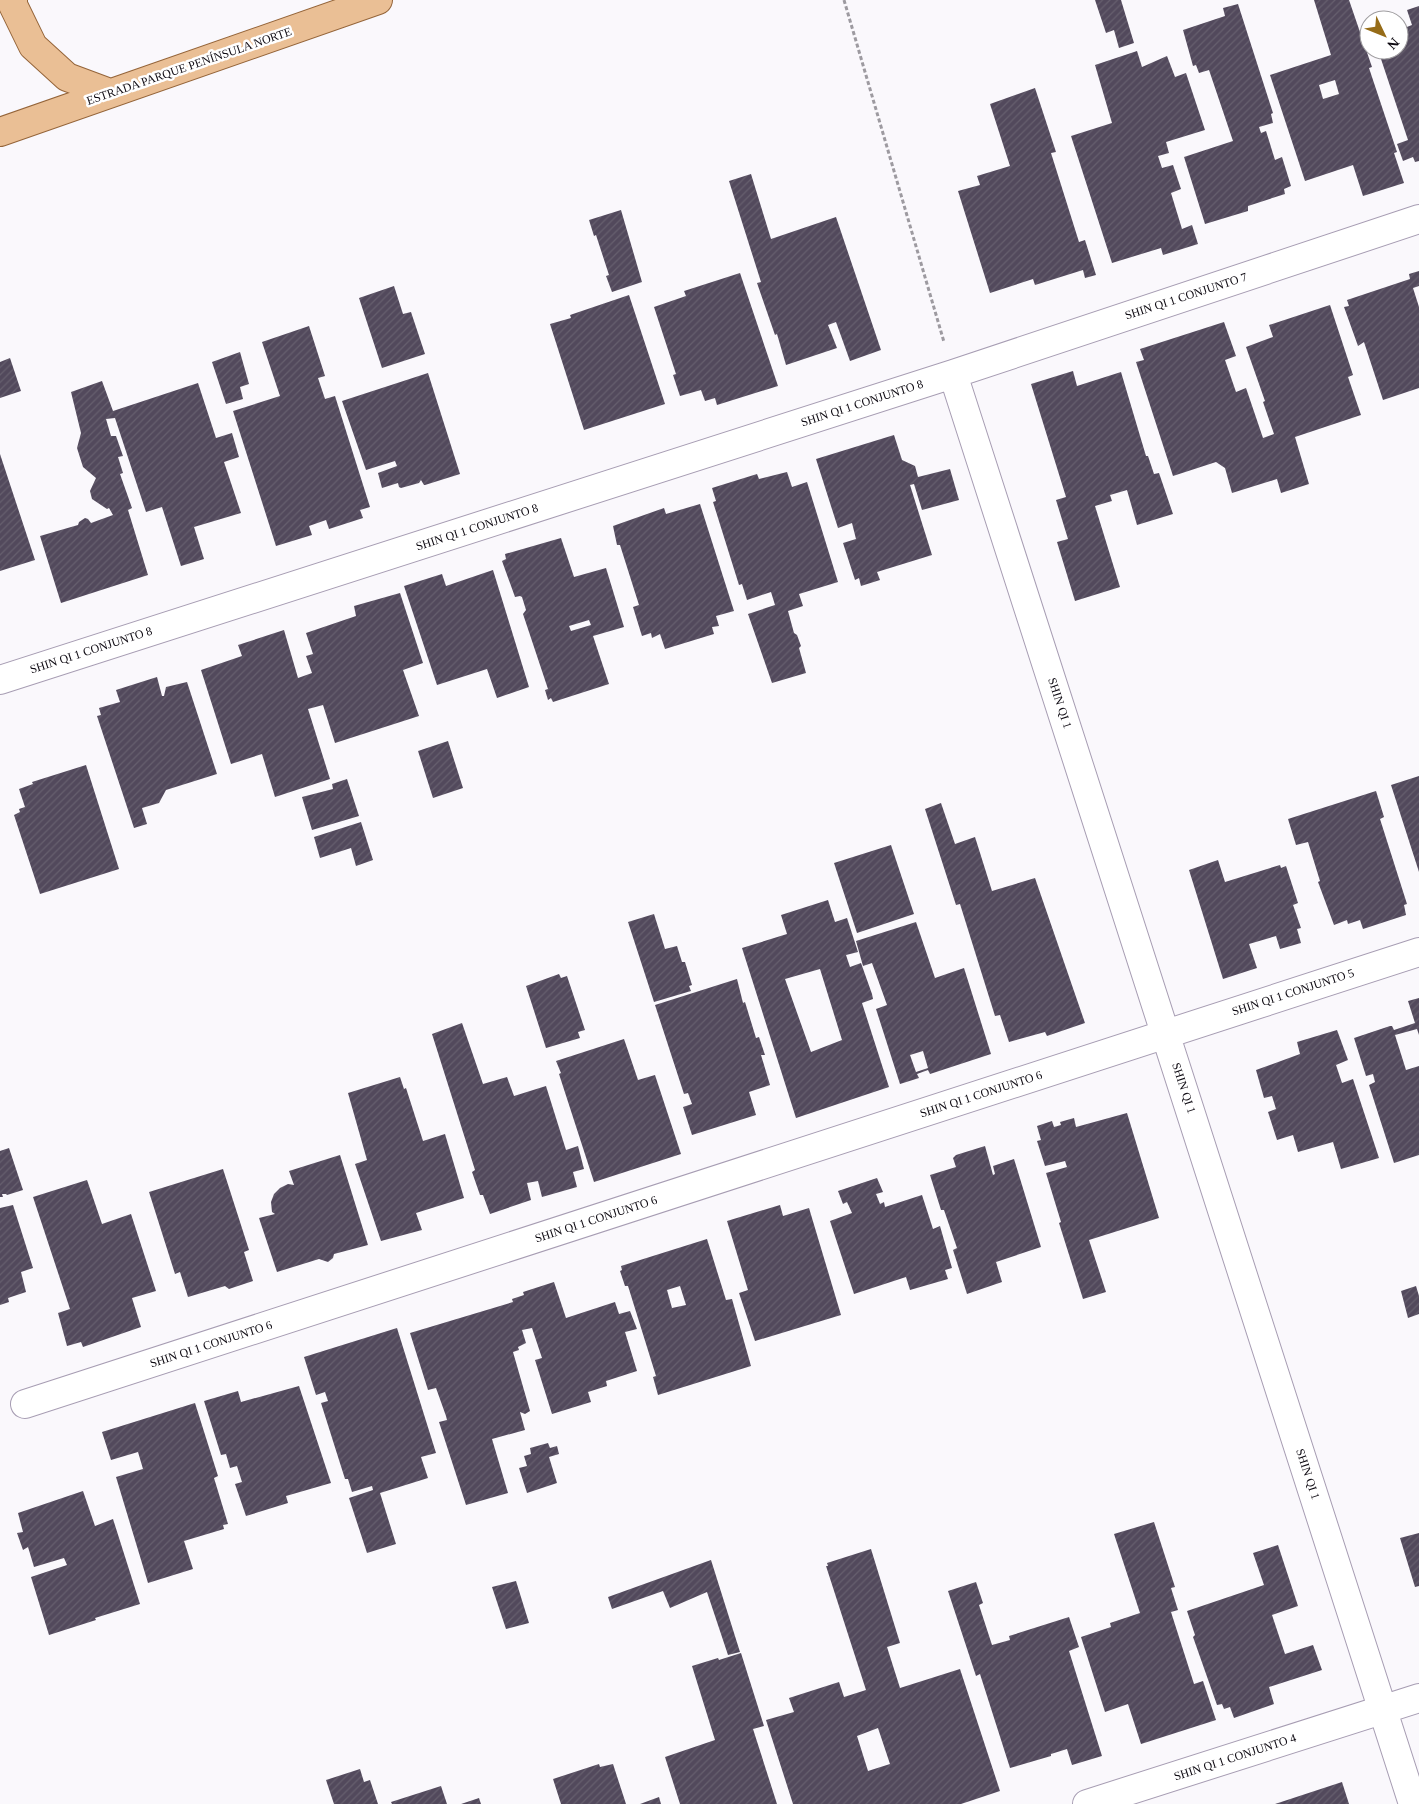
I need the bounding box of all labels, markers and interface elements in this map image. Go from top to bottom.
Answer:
north arrow [1359,10,1409,60]
street label: ESTRADA PARQUE PENÍNSULA NORTE [85,24,293,108]
text: N [1384,35,1402,52]
street label: SHIN QI 1 CONJUNTO 7 [1123,270,1249,322]
street label: SHIN QI 1 CONJUNTO 8 [799,377,925,429]
street label: SHIN QI 1 CONJUNTO 8 [414,501,540,553]
street label: SHIN QI 1 CONJUNTO 8 [28,624,154,676]
street label: SHIN QI 1 [1045,676,1075,730]
street label: SHIN QI 1 CONJUNTO 5 [1230,966,1356,1018]
street label: SHIN QI 1 [1169,1061,1199,1115]
street label: SHIN QI 1 CONJUNTO 6 [918,1068,1044,1120]
street label: SHIN QI 1 CONJUNTO 6 [533,1193,659,1245]
street label: SHIN QI 1 CONJUNTO 6 [148,1318,274,1370]
street label: SHIN QI 1 [1293,1447,1323,1501]
street label: SHIN QI 1 CONJUNTO 4 [1172,1731,1298,1783]

